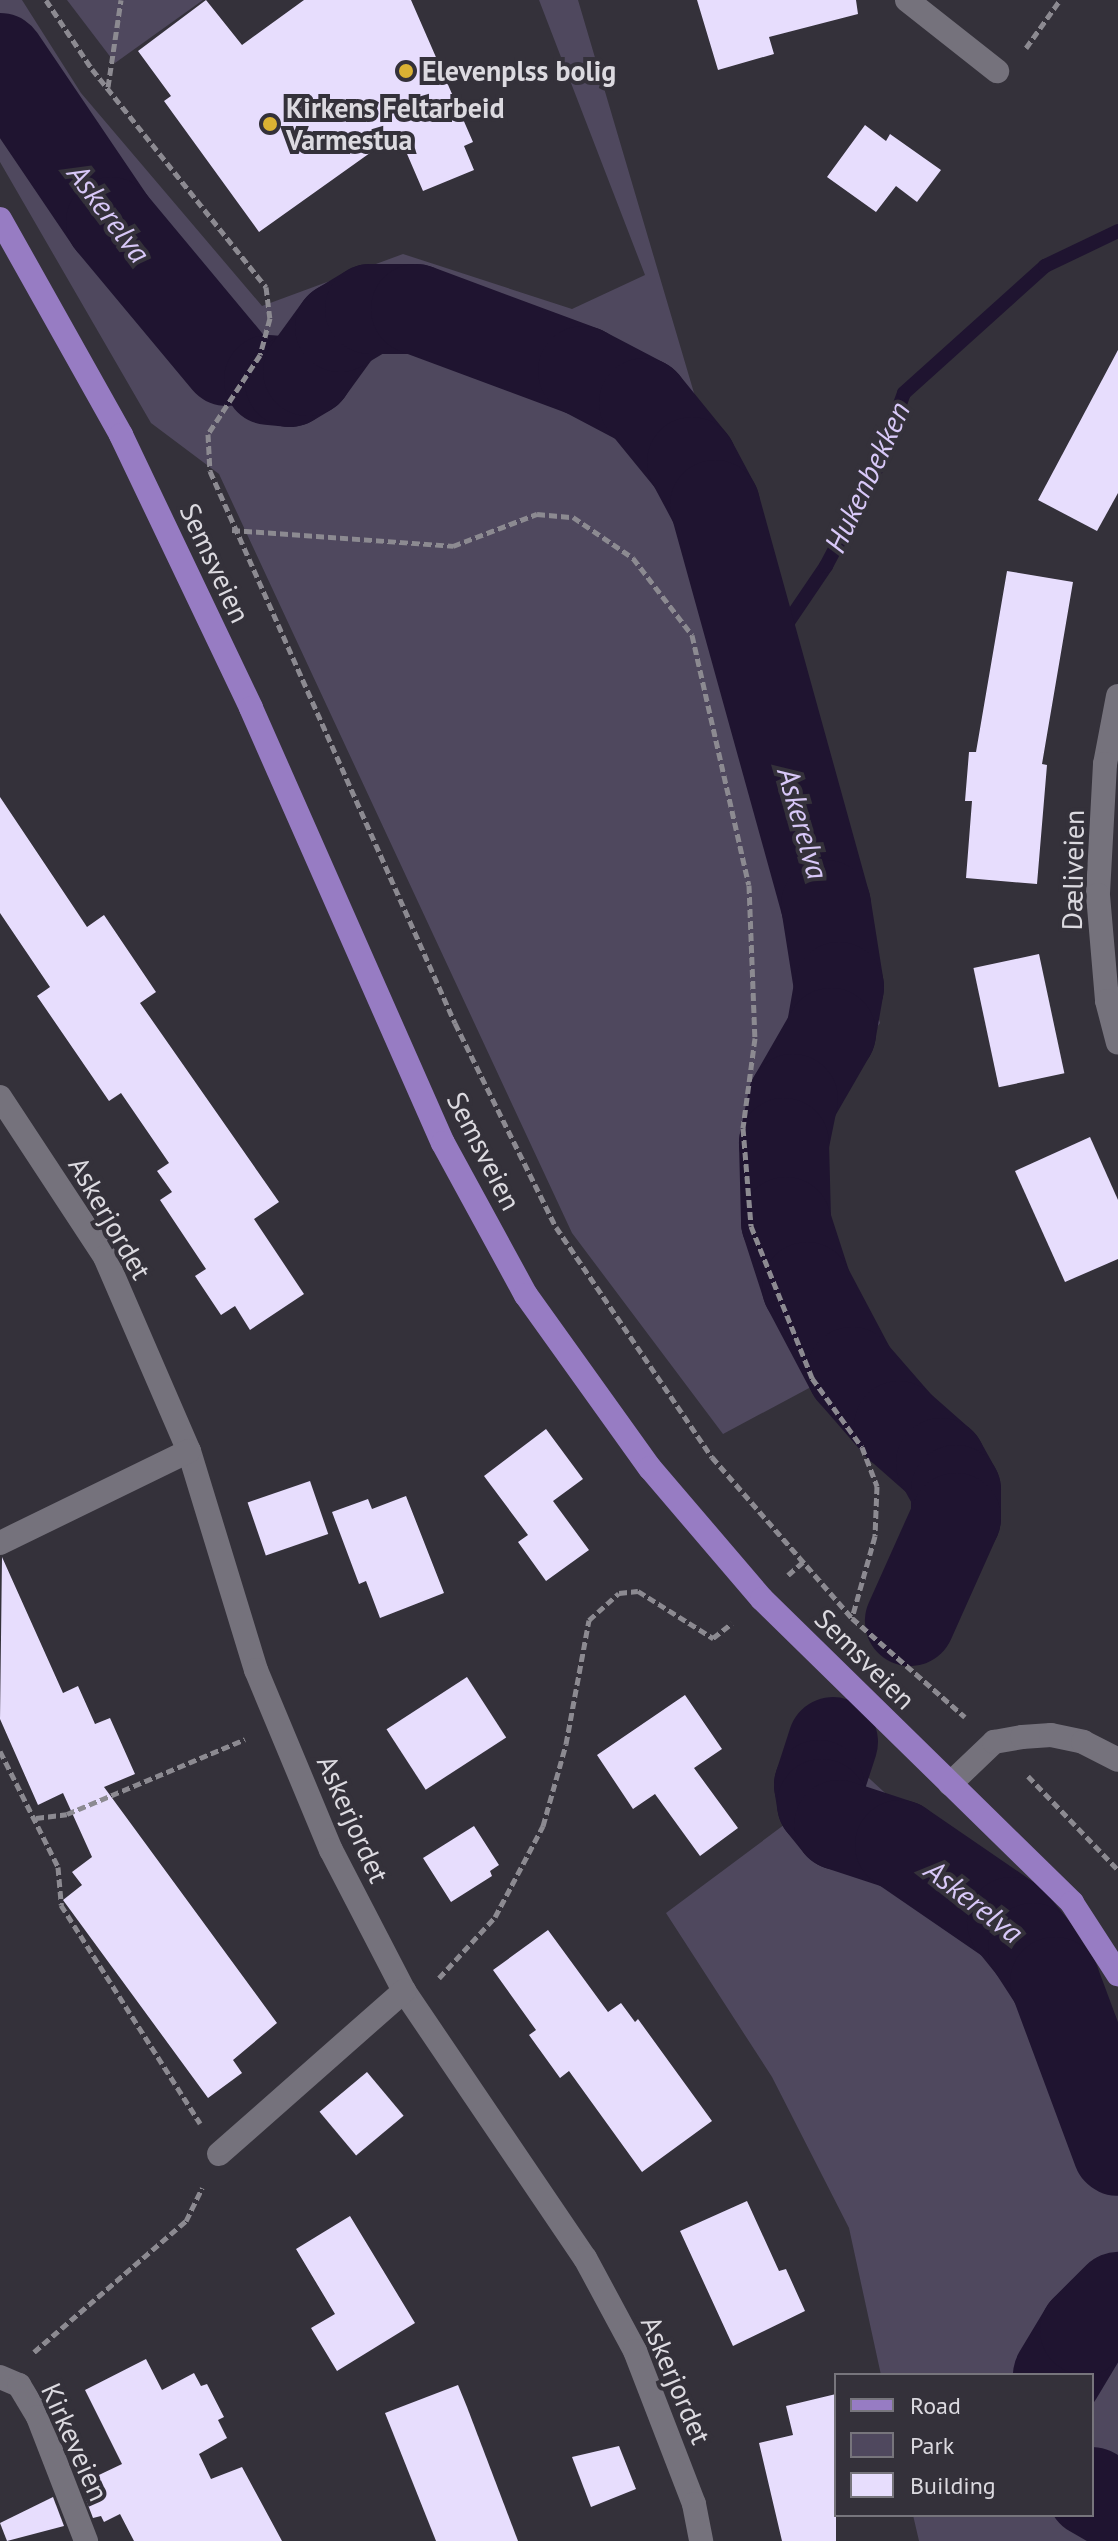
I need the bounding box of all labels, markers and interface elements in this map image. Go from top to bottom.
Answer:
place label: Elevenplss bolig [422,54,616,88]
marker: Elevenplss bolig [397,62,415,80]
place label: Kirkens Feltarbeid Varmestua [286,91,505,157]
marker: Kirkens Feltarbeid Varmestua [261,115,279,133]
water label: Askerelva [60,156,158,270]
water label: Hukenbekken [816,396,918,558]
street label: Semsveien [173,498,257,628]
water label: Askerelva [770,763,836,883]
street label: Dæliveien [1055,809,1091,931]
street label: Semsveien [440,1086,528,1216]
street label: Askerjordet [62,1151,158,1285]
street label: Semsveien [808,1602,922,1716]
street label: Askerjordet [310,1750,396,1888]
water label: Askerelva [918,1852,1030,1950]
street label: Askerjordet [634,2311,718,2449]
legend [834,2373,1094,2517]
street label: Kirkeveien [34,2378,116,2506]
text: Road [910,2390,961,2421]
text: Park [910,2430,954,2461]
text: Building [910,2470,996,2501]

